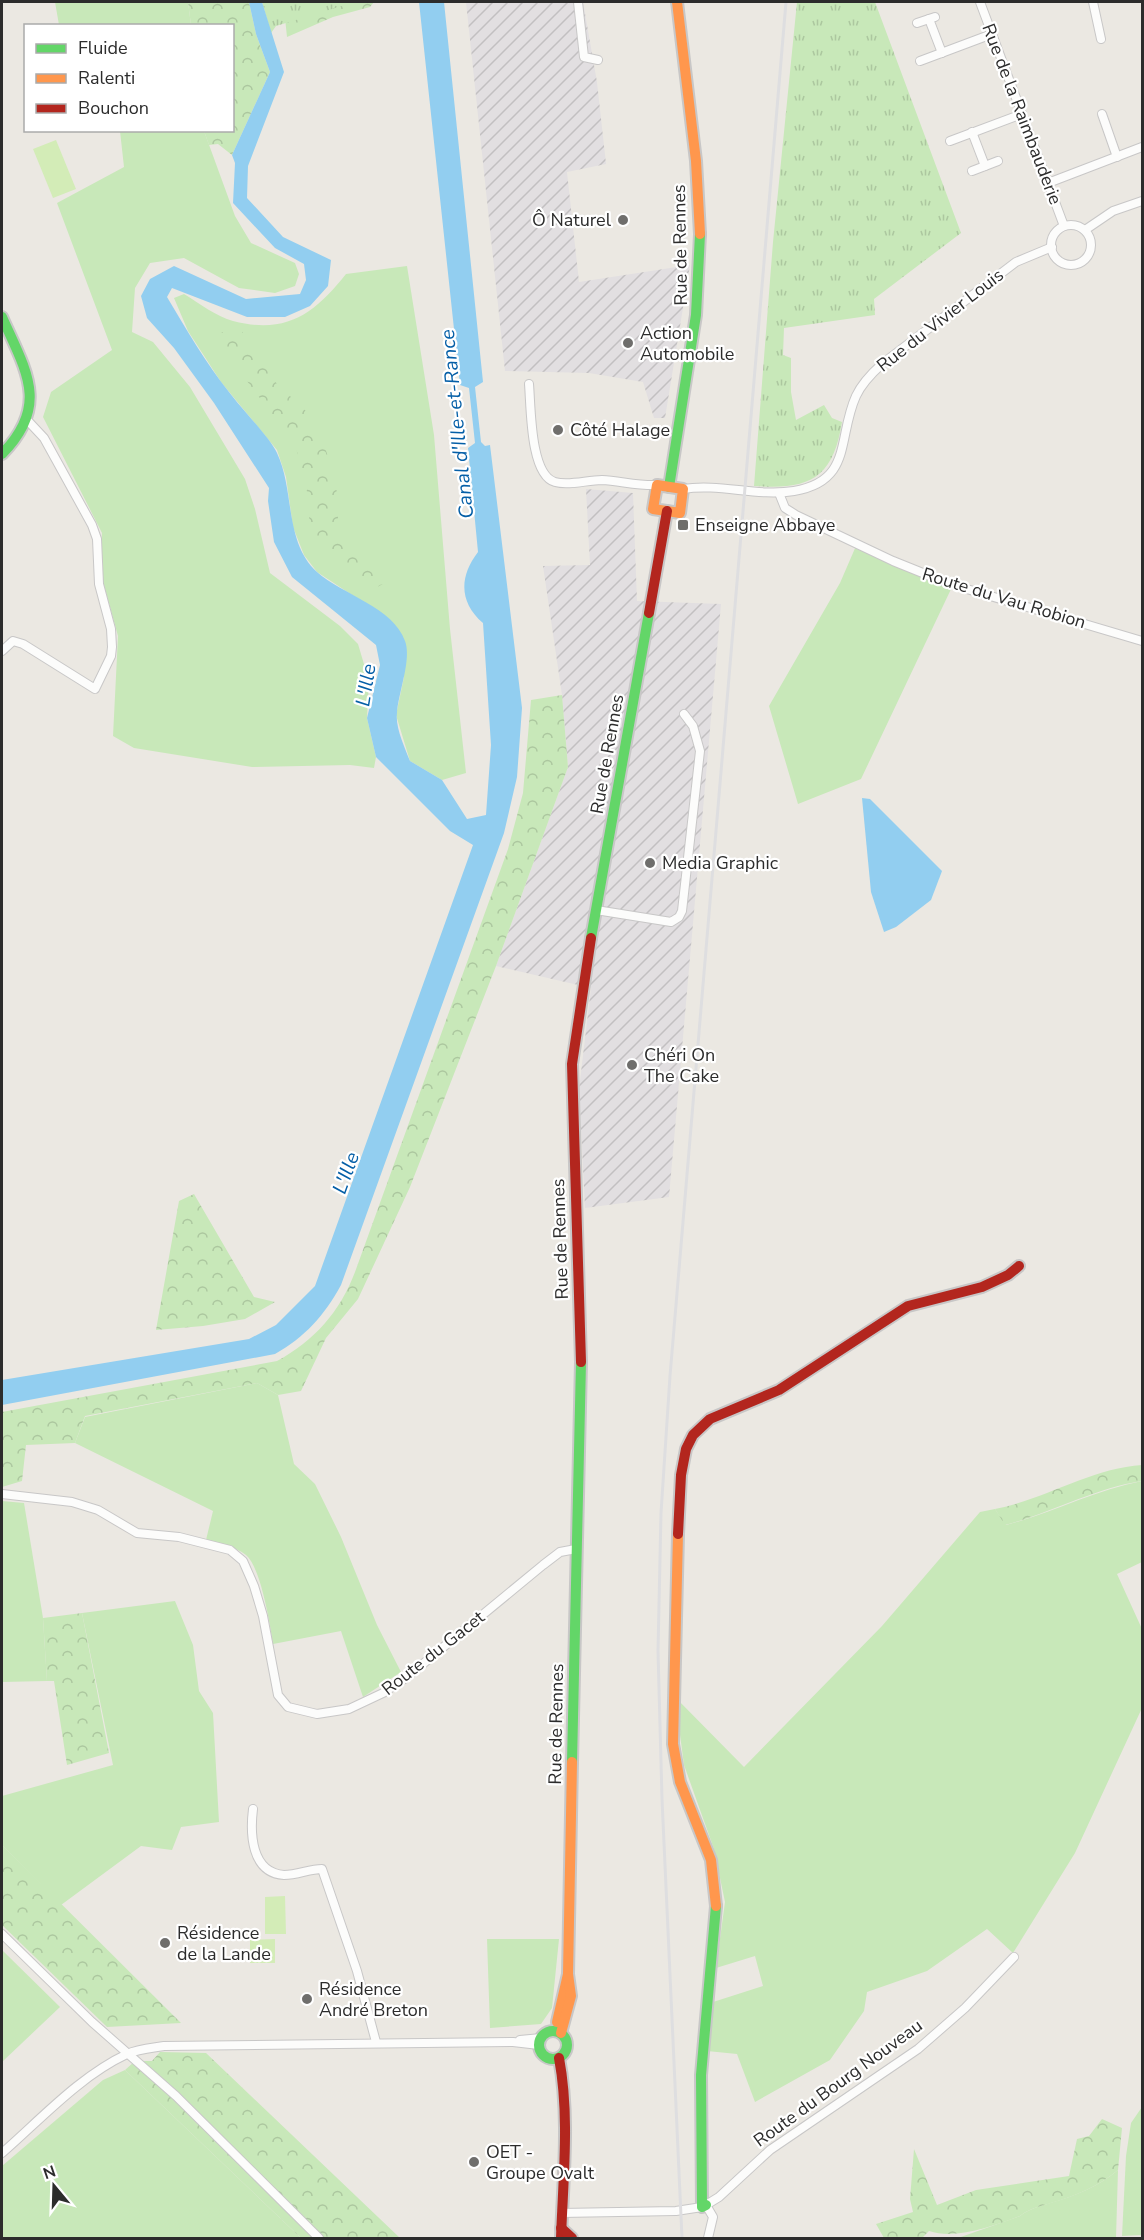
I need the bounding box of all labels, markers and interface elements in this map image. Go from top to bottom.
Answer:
street label: Rue de la Raimbauderie [976,20,1068,208]
legend [24,24,234,132]
text: Fluide [78,36,128,60]
text: Ralenti [78,66,135,90]
text: Bouchon [78,96,149,120]
street label: Rue de Rennes [667,184,693,306]
place label: Ô Naturel [532,208,612,232]
marker: Ô Naturel [616,213,630,227]
street label: Rue du Vivier Louis [872,263,1008,377]
place label: Action Automobile [640,321,734,366]
water label: Canal d'Ille-et-Rance [434,328,480,520]
marker: Action Automobile [621,336,635,350]
place label: Côté Halage [570,418,670,442]
marker: Côté Halage [551,423,565,437]
place label: Enseigne Abbaye [695,513,835,537]
marker: Enseigne Abbaye [676,518,690,532]
street label: Route du Vau Robion [919,562,1089,634]
water label: L'Ille [349,661,383,708]
street label: Rue de Rennes [585,692,629,816]
place label: Media Graphic [662,851,778,875]
marker: Media Graphic [643,856,657,870]
place label: Chéri On The Cake [644,1043,719,1088]
marker: Chéri On The Cake [625,1058,639,1072]
water label: L'Ille [326,1148,366,1198]
street label: Rue de Rennes [546,1178,574,1300]
street label: Route du Gacet [377,1605,490,1701]
street label: Rue de Rennes [543,1663,569,1785]
place label: Résidence de la Lande [177,1921,271,1966]
marker: Résidence de la Lande [158,1936,172,1950]
place label: Résidence André Breton [319,1977,428,2022]
marker: Résidence André Breton [300,1992,314,2006]
street label: Route du Bourg Nouveau [749,2014,927,2152]
place label: OET - Groupe Ovalt [486,2140,595,2185]
marker: OET - Groupe Ovalt [467,2155,481,2169]
north arrow [24,2156,84,2216]
text: N [40,2160,59,2185]

